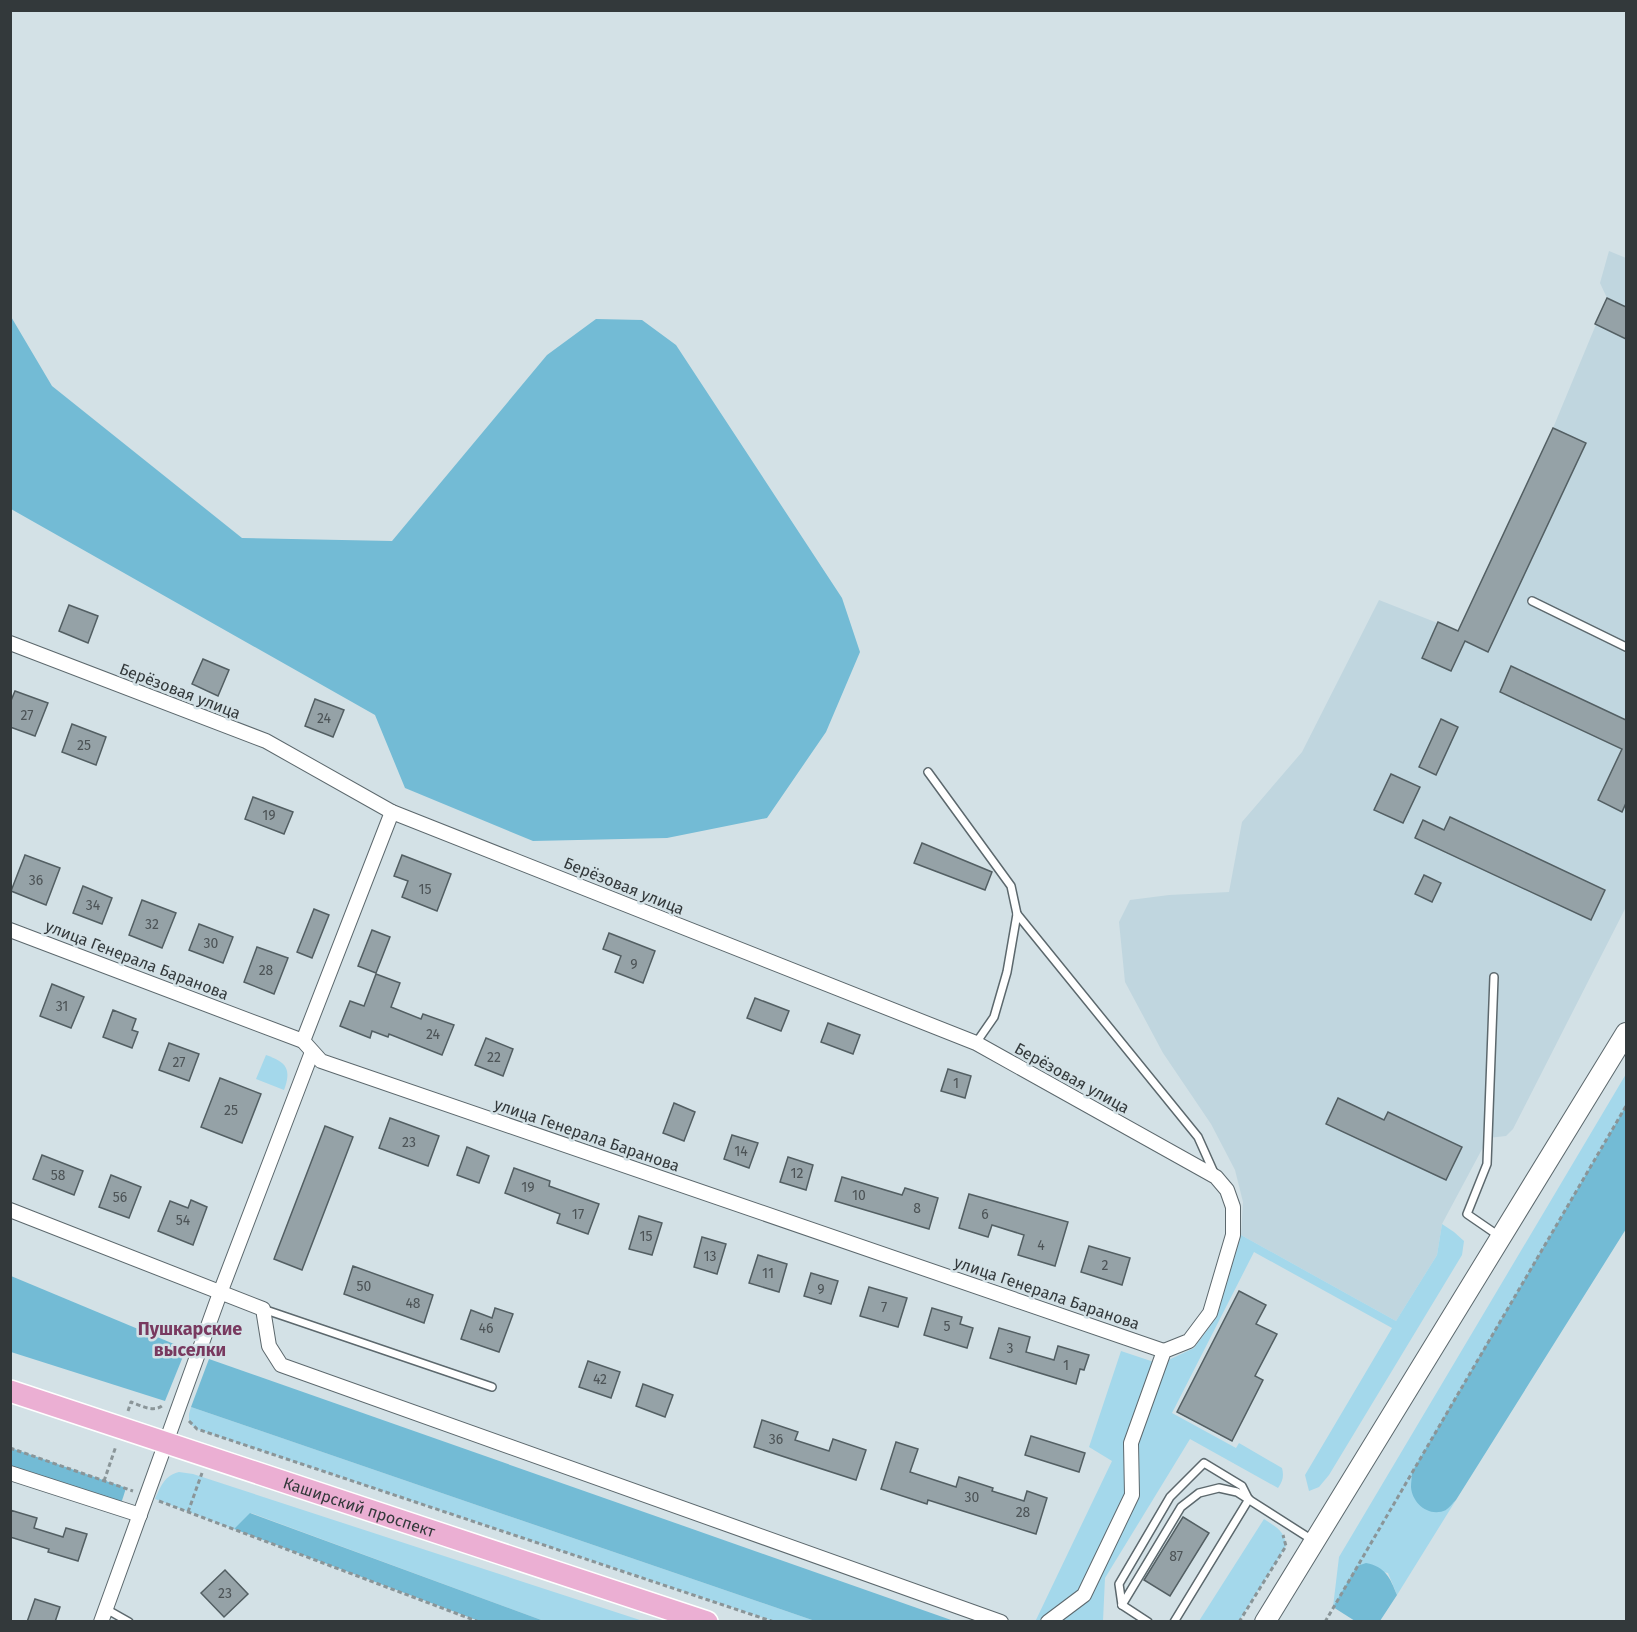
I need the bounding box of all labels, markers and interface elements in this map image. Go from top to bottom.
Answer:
street label: Берёзовая улица [117,659,243,723]
house number: 27 [20,707,34,724]
house number: 24 [317,710,332,727]
house number: 25 [77,737,91,754]
house number: 19 [262,807,276,824]
street label: Берёзовая улица [561,853,687,919]
house number: 36 [29,872,43,889]
house number: 15 [418,881,432,898]
house number: 34 [86,897,101,914]
street label: улица Генерала Баранова [43,916,231,1004]
house number: 32 [145,916,159,933]
house number: 30 [204,935,219,952]
house number: 9 [630,956,638,973]
house number: 28 [259,962,274,979]
house number: 31 [56,998,68,1015]
house number: 24 [426,1026,441,1043]
street label: Берёзовая улица [1011,1039,1133,1117]
house number: 22 [487,1049,501,1066]
house number: 27 [172,1054,186,1071]
house number: 1 [953,1075,959,1092]
street label: улица Генерала Баранова [492,1094,682,1176]
house number: 25 [224,1102,238,1119]
house number: 23 [402,1134,416,1151]
house number: 14 [734,1143,748,1160]
house number: 12 [791,1165,804,1182]
house number: 58 [51,1167,66,1184]
house number: 19 [521,1179,535,1196]
house number: 10 [852,1187,866,1204]
house number: 56 [113,1189,127,1206]
house number: 8 [913,1200,921,1217]
house number: 17 [572,1206,584,1223]
house number: 6 [981,1206,989,1223]
house number: 54 [176,1212,191,1229]
house number: 15 [639,1228,653,1245]
house number: 4 [1037,1237,1045,1254]
house number: 13 [703,1248,717,1265]
street label: улица Генерала Баранова [952,1252,1142,1334]
house number: 2 [1102,1257,1109,1274]
house number: 11 [762,1265,774,1282]
house number: 50 [357,1278,372,1295]
house number: 9 [817,1281,825,1298]
house number: 48 [405,1295,421,1312]
house number: 7 [881,1299,887,1316]
district label: Пушкарские выселки [138,1318,242,1361]
house number: 5 [943,1318,951,1335]
house number: 46 [479,1320,493,1337]
house number: 3 [1007,1340,1014,1357]
house number: 1 [1063,1357,1069,1374]
house number: 42 [593,1371,607,1388]
house number: 36 [769,1431,783,1448]
street label: Каширский проспект [281,1473,439,1541]
house number: 30 [965,1489,980,1506]
house number: 28 [1016,1504,1031,1521]
house number: 87 [1169,1548,1183,1565]
house number: 23 [218,1585,232,1602]

